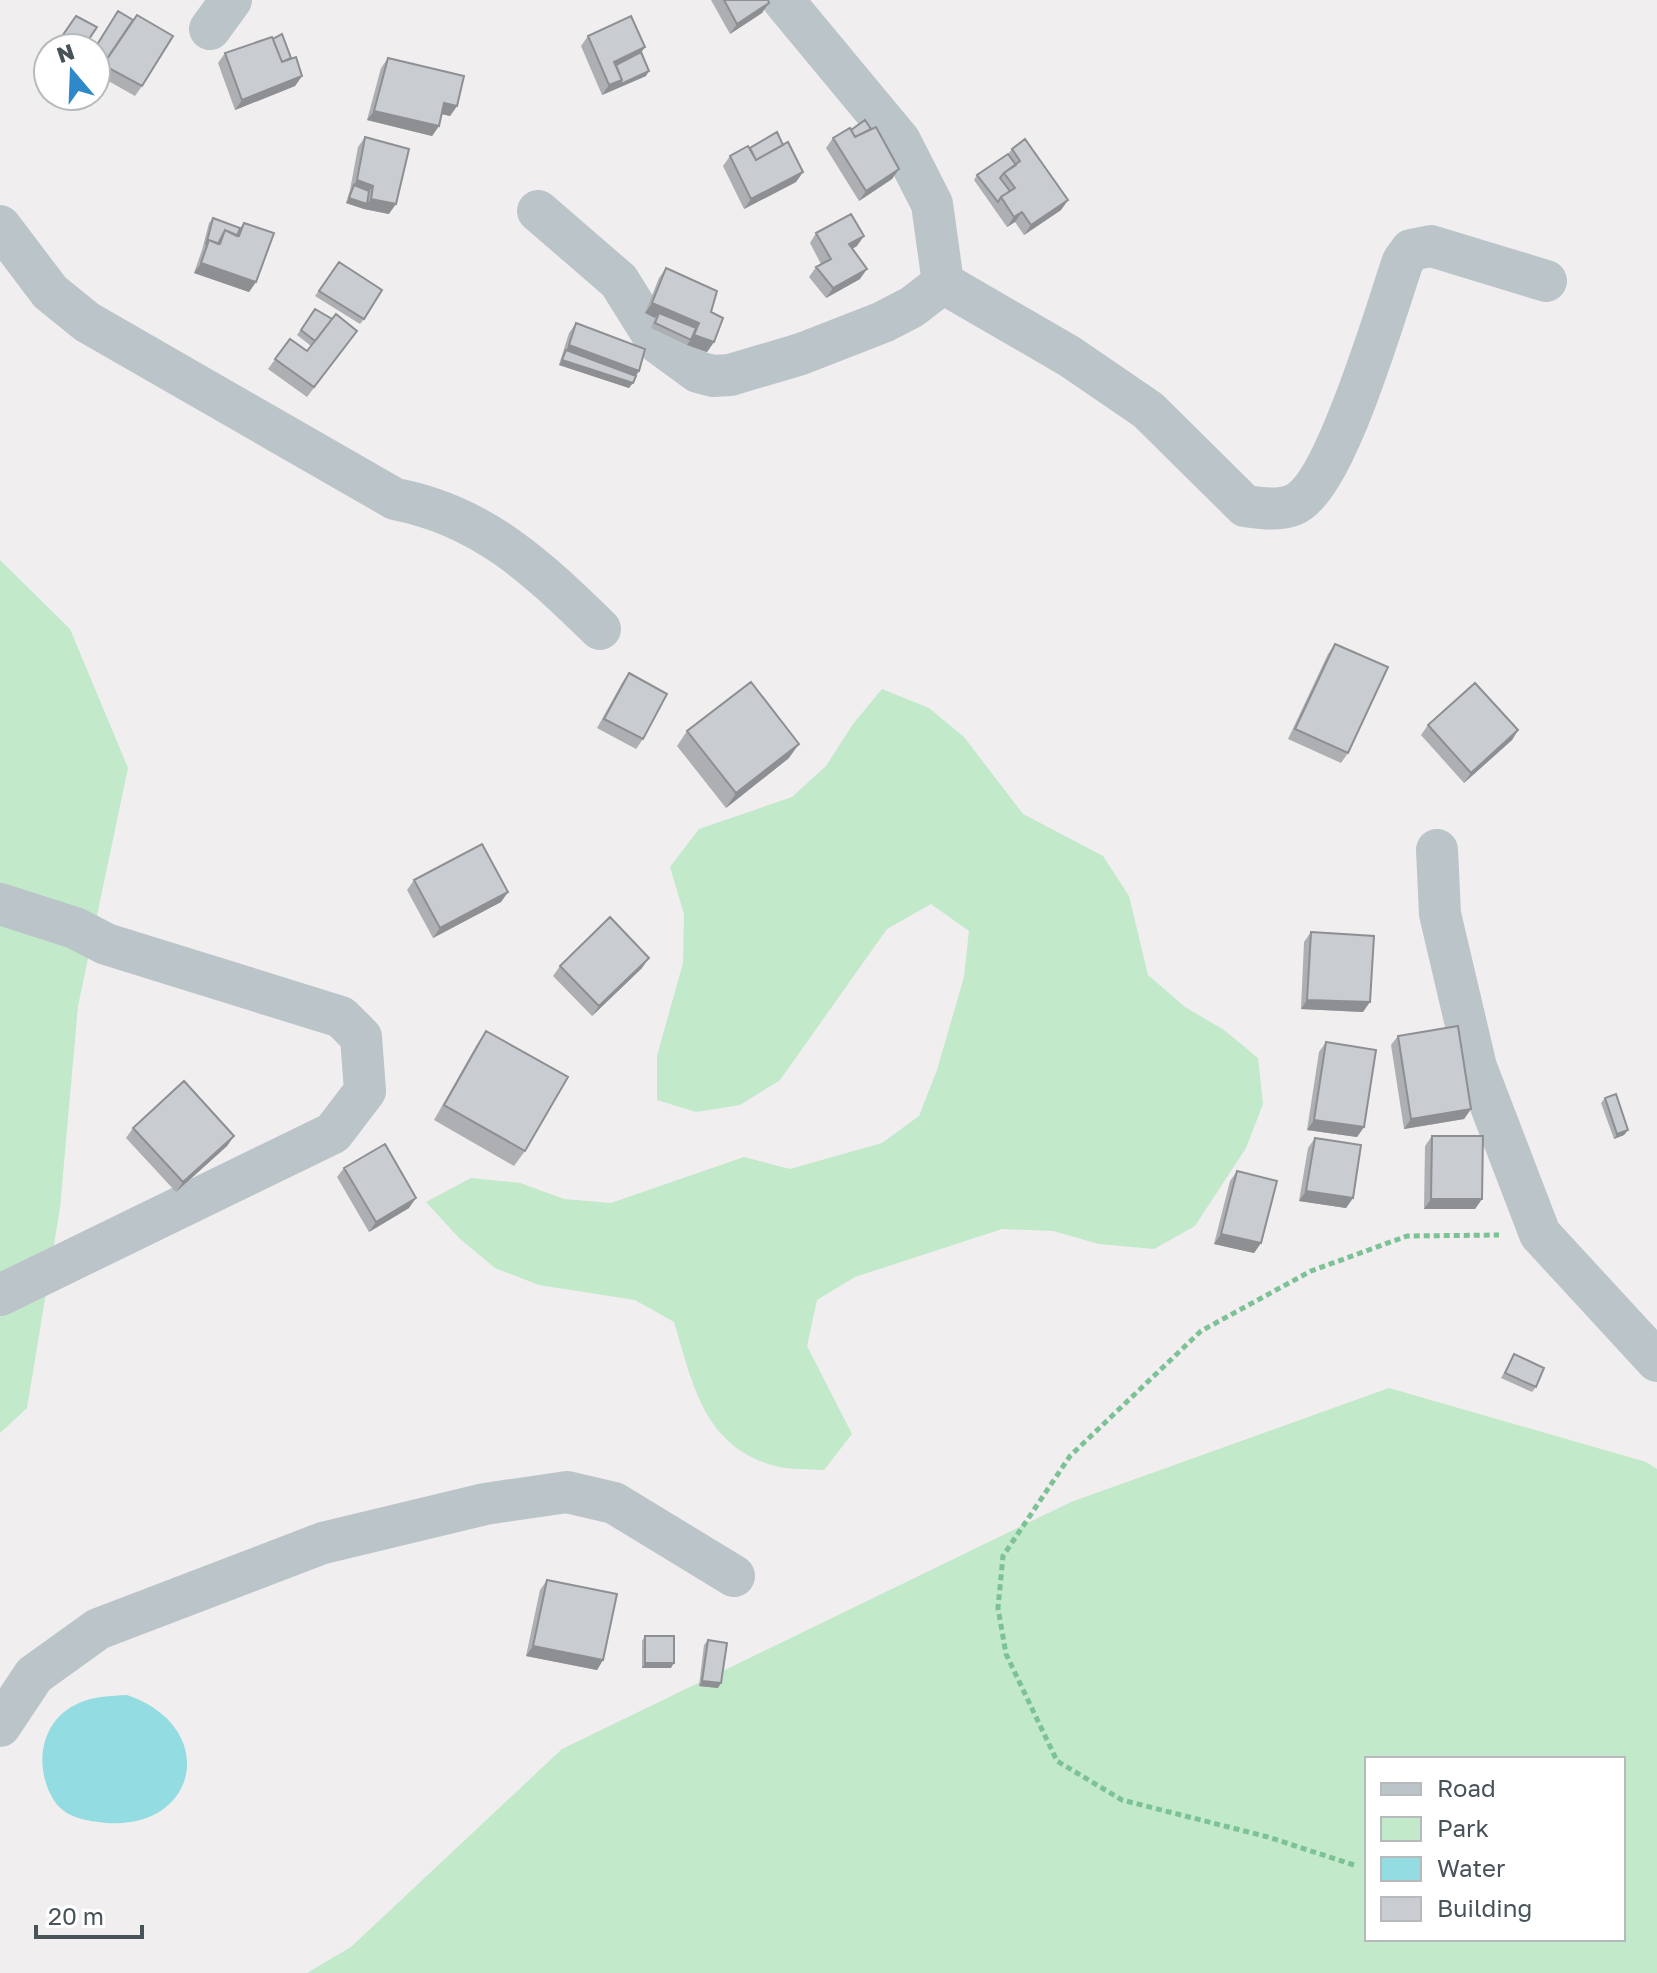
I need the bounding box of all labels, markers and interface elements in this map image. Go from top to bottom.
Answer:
north arrow [32,32,112,112]
text: N [53,37,78,68]
legend [1365,1757,1625,1941]
text: Road [1437,1773,1496,1802]
text: Park [1437,1813,1489,1842]
text: Water [1437,1853,1505,1882]
scale bar [36,1889,142,1939]
text: Building [1437,1893,1532,1922]
text: 20 m [48,1901,104,1930]

